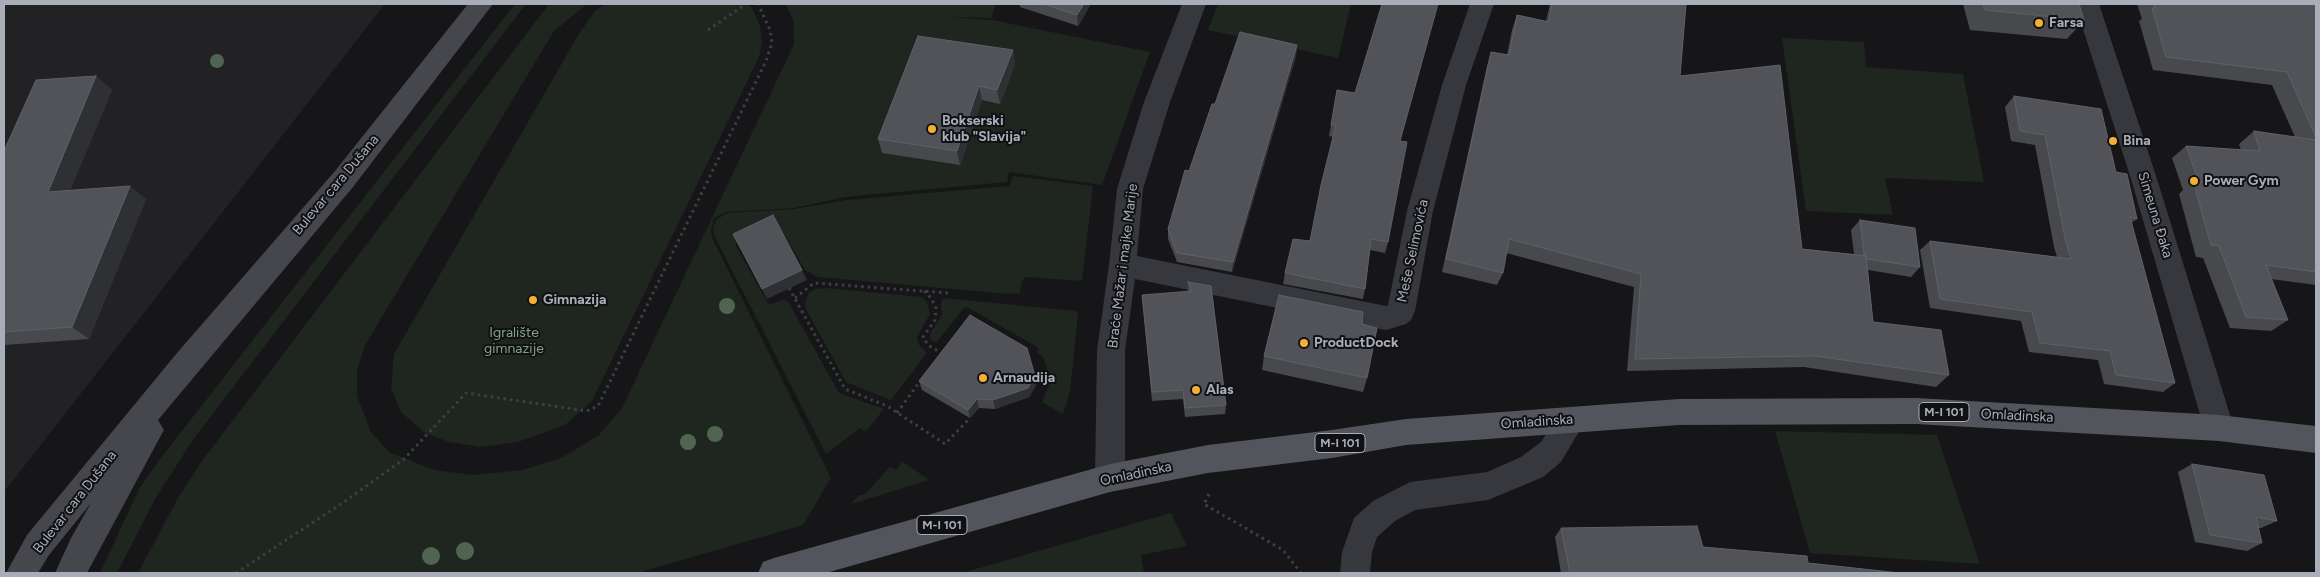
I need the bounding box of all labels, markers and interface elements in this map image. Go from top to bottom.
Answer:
place label: Farsa [2049,15,2083,31]
marker: Farsa [2033,17,2045,29]
place label: Bokserski klub "Slavija" [942,113,1026,146]
marker: Bokserski klub "Slavija" [926,123,938,135]
street label: Bulevar cara Dušana [289,132,383,238]
place label: Bina [2123,133,2151,149]
marker: Bina [2107,135,2119,147]
street label: Simeuna Đaka [2134,170,2176,260]
place label: Power Gym [2204,173,2279,189]
marker: Power Gym [2188,175,2200,187]
street label: Braće Mažar i majke Marije [1105,183,1141,349]
street label: Meše Selimovića [1394,198,1432,304]
place label: Gimnazija [543,292,607,308]
marker: Gimnazija [527,294,539,306]
park label: Igralište gimnazije [484,325,544,358]
place label: ProductDock [1314,335,1399,351]
marker: ProductDock [1298,337,1310,349]
place label: Arnaudija [993,370,1055,386]
marker: Arnaudija [977,372,989,384]
place label: Alas [1206,382,1233,398]
marker: Alas [1190,384,1202,396]
road number: M-I 101 [1919,402,1969,422]
street label: Omladinska [1980,406,2054,426]
street label: Omladinska [1500,411,1574,433]
road number: M-I 101 [1315,433,1365,452]
street label: Bulevar cara Dušana [30,447,120,557]
street label: Omladinska [1099,458,1173,490]
road number: M-I 101 [917,516,967,534]

